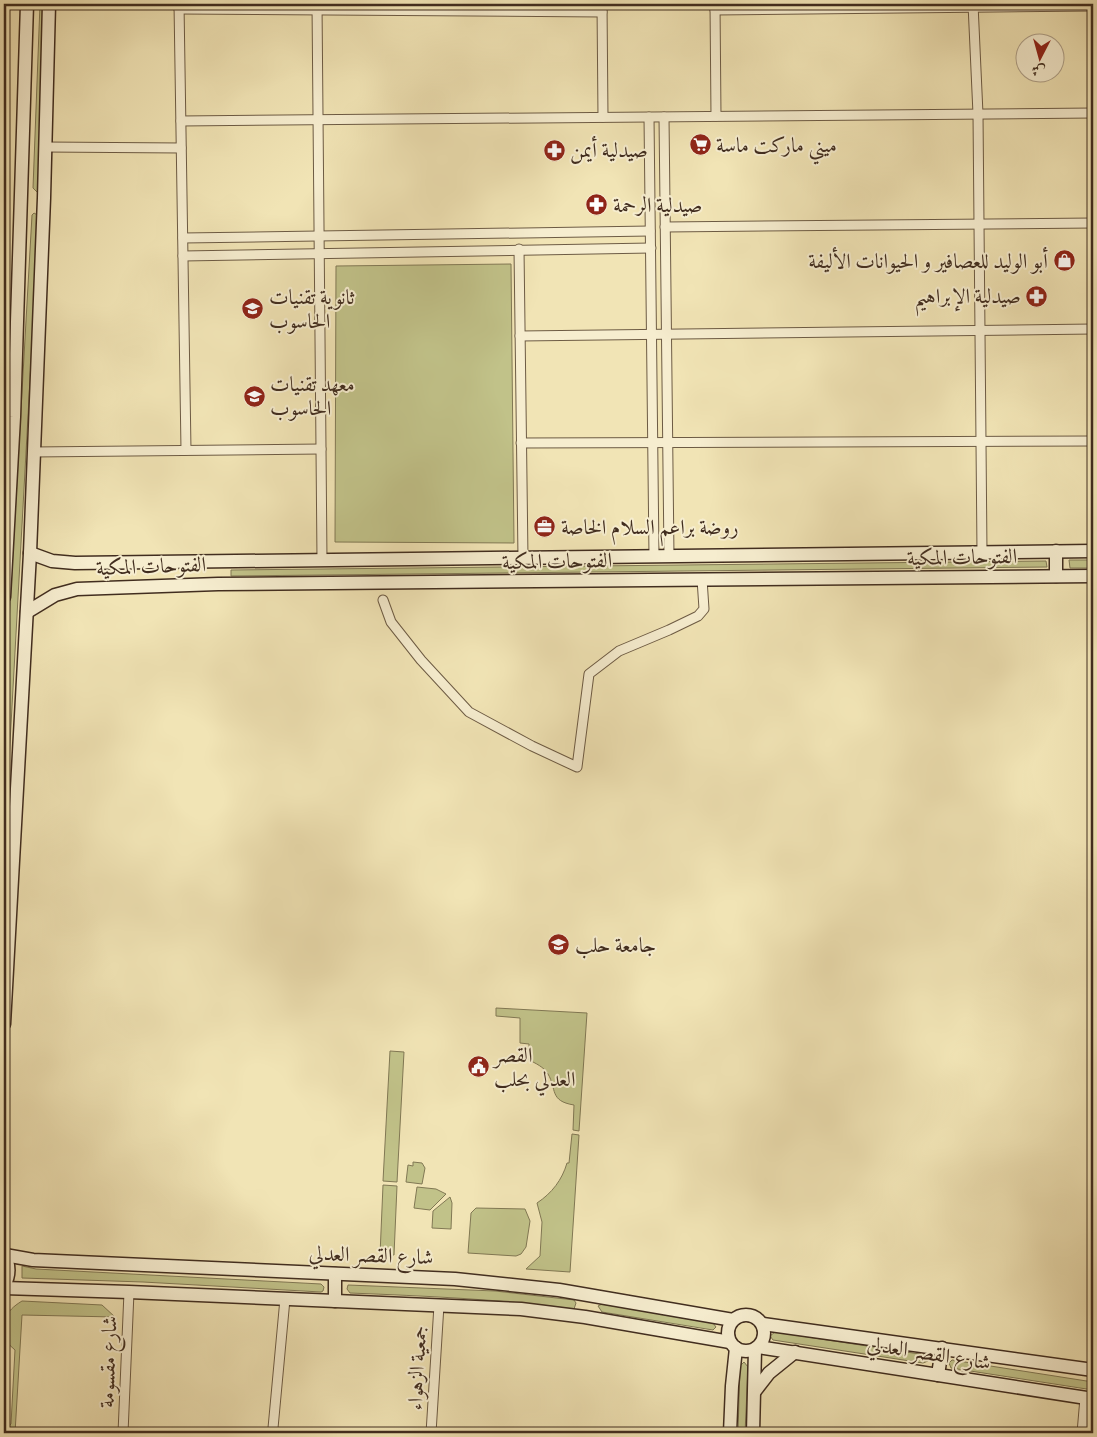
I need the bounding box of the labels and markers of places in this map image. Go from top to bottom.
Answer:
place label: ميني ماركت ماسة [716,132,837,165]
supermarket icon: ميني ماركت ماسة [688,133,712,157]
place label: صيدلية أيمن [570,135,648,164]
pharmacy icon: صيدلية أيمن [542,138,566,162]
place label: صيدلية الرحمة [613,192,702,219]
pharmacy icon: صيدلية الرحمة [585,193,609,217]
place label: أبو الوليد للعصافير و الحيوانات الأليفة [808,246,1048,275]
shop icon: أبو الوليد للعصافير و الحيوانات الأليفة [1052,249,1076,273]
place label: صيدلية الإبراهيم [915,283,1021,317]
place label: ثانوية تقنيات الحاسوب [269,284,355,335]
pharmacy icon: صيدلية الإبراهيم [1025,284,1049,308]
school or university icon: ثانوية تقنيات الحاسوب [241,297,265,321]
place label: معهد تقنيات الحاسوب [270,371,355,422]
school or university icon: معهد تقنيات الحاسوب [242,384,266,408]
place label: روضة براعم السلام الخاصة [561,514,739,547]
office icon: روضة براعم السلام الخاصة [533,515,557,539]
place label: جامعة حلب [575,932,656,959]
school or university icon: جامعة حلب [547,933,571,957]
place label: القصر العدلي بحلب [492,1042,575,1096]
public building icon: القصر العدلي بحلب [466,1055,490,1079]

